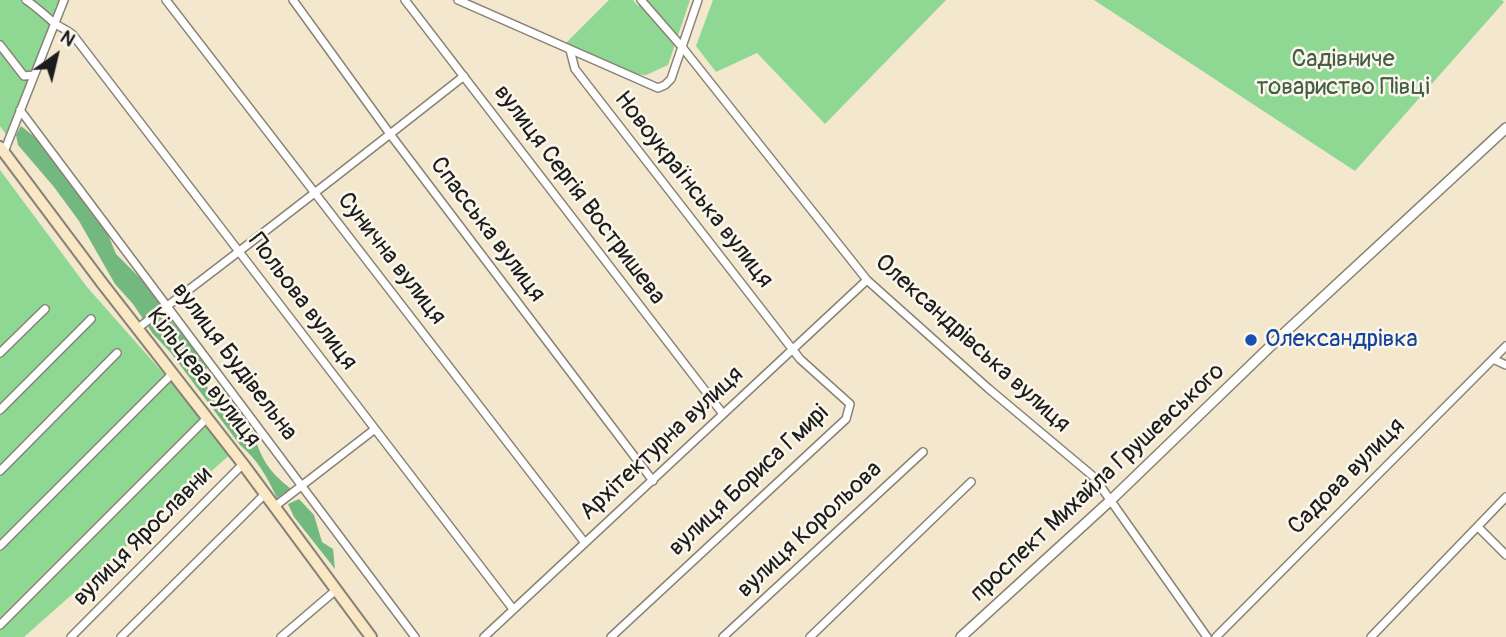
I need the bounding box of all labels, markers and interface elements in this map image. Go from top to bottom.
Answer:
north arrow [21,21,91,91]
text: N [56,25,80,52]
park label: Садівниче товариство Півці [1256,46,1430,102]
street label: вулиця Сергія Востришева [487,79,671,311]
street label: Новоукраїнська вулиця [607,86,779,294]
street label: Спасська вулиця [423,152,551,308]
street label: Сунична вулиця [330,187,452,331]
street label: Польова вулиця [241,228,363,376]
street label: Олександрівська вулиця [868,249,1076,439]
street label: вулиця Будівельна [165,277,303,447]
street label: Кільцева вулиця [140,303,266,453]
place label: Олександрівка [1265,326,1418,354]
marker: Олександрівка [1243,332,1259,348]
street label: проспект Михайла Грушевського [965,357,1231,609]
street label: Архітектурна вулиця [574,361,750,527]
street label: вулиця Бориса Гмирі [663,399,835,563]
street label: Садова вулиця [1283,413,1411,541]
street label: вулиця Корольова [732,456,888,604]
street label: вулиця Ярославни [67,461,219,613]

